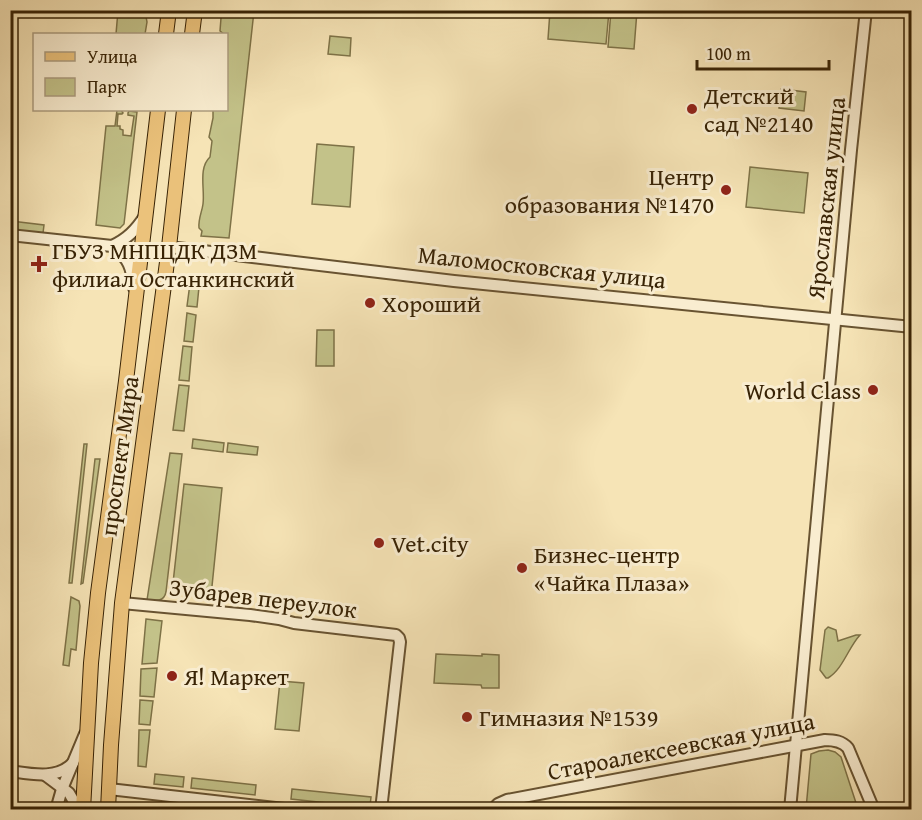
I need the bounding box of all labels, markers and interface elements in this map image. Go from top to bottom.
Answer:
legend [33,33,228,111]
scale bar [697,33,829,71]
text: 100 m [706,40,751,67]
text: Улица [87,43,138,70]
text: Парк [87,73,127,100]
place label: Детский сад №2140 [703,78,813,141]
street label: Ярославская улица [798,95,854,302]
marker: Детский сад №2140 [685,102,699,116]
place label: Центр образования №1470 [505,159,714,222]
marker: Центр образования №1470 [719,183,733,197]
place label: ГБУЗ МНПЦДК ДЗМ филиал Останкинский [52,233,294,296]
street label: Маломосковская улица [416,237,668,297]
marker: ГБУЗ МНПЦДК ДЗМ филиал Останкинский [30,255,48,273]
place label: Хороший [382,286,481,321]
marker: Хороший [363,296,377,310]
street label: проспект Мира [90,373,148,538]
place label: World Class [744,373,861,408]
marker: World Class [866,383,880,397]
place label: Vet.city [391,526,469,561]
marker: Vet.city [372,536,386,550]
place label: Бизнес-центр «Чайка Плаза» [534,537,689,600]
marker: Бизнес-центр «Чайка Плаза» [515,561,529,575]
street label: Зубарев переулок [167,569,359,627]
place label: Я! Маркет [183,659,289,694]
marker: Я! Маркет [165,669,179,683]
place label: Гимназия №1539 [479,700,658,735]
street label: Староалексеевская улица [544,703,818,789]
marker: Гимназия №1539 [460,710,474,724]

